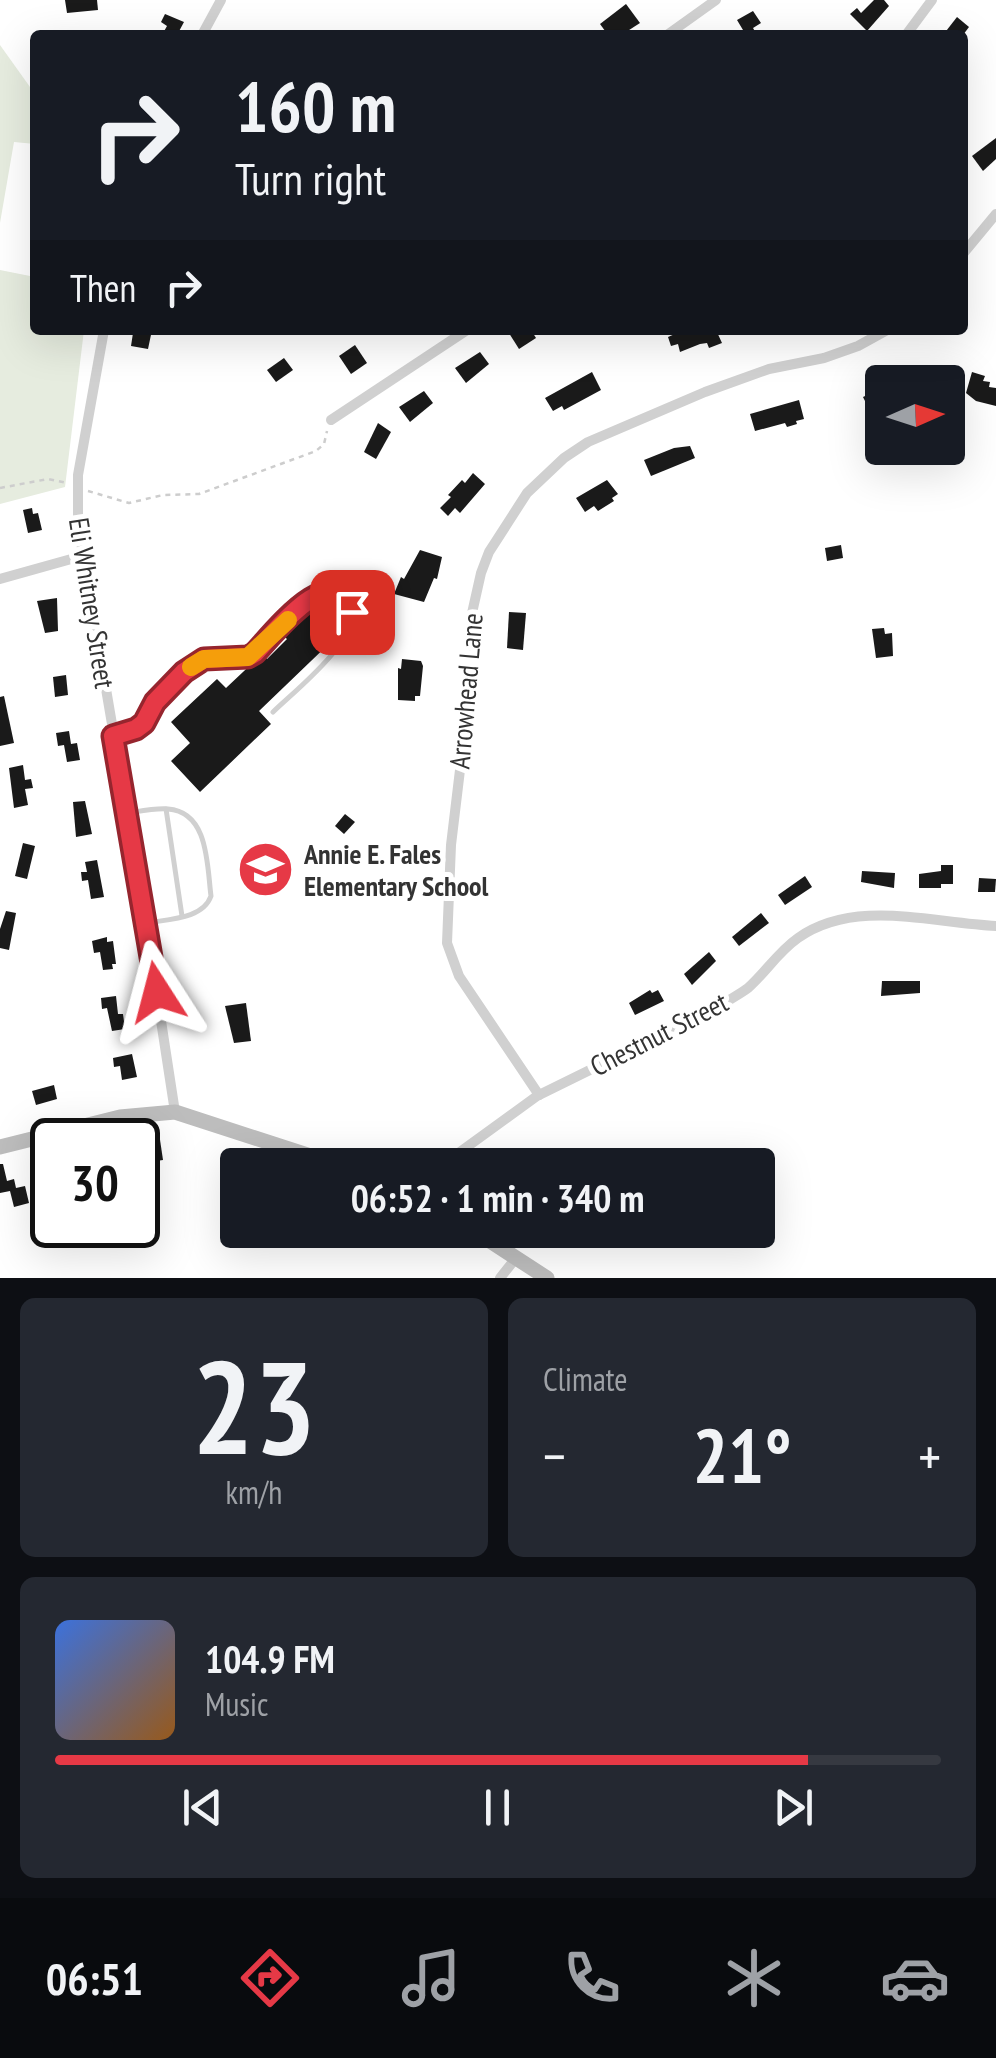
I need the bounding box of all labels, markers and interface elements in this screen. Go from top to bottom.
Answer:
text: 160 m [235,61,396,151]
icon: right [70,70,200,200]
text: Turn right [235,149,386,207]
icon: right [156,260,211,315]
text: Then [70,263,136,312]
north arrow [865,365,965,465]
map controls [865,365,965,465]
street label: Eli Whitney Street [61,515,124,691]
pin [310,570,395,655]
icon: arrive [325,585,380,640]
street label: Arrowhead Lane [440,611,491,770]
place label: Annie E. Fales Elementary School [303,835,489,904]
school or university icon: Annie E. Fales Elementary School [235,840,295,900]
position arrow [105,940,209,1044]
street label: Chestnut Street [584,983,734,1084]
speed limit sign: 30 [30,1118,160,1248]
text: 06:52 · 1 min · 340 m [351,1173,644,1222]
text: 23 [192,1322,316,1490]
text: Climate [543,1358,627,1400]
text: 21° [692,1407,792,1504]
text: − [543,1420,566,1491]
text: + [918,1420,941,1491]
text: km/h [226,1471,282,1513]
text: 104.9 FM [205,1634,335,1683]
text: Music [205,1683,268,1725]
icon: previous [175,1780,230,1835]
icon: pause [470,1780,525,1835]
icon: next [766,1780,821,1835]
icon: directions [235,1943,305,2013]
icon: music [396,1943,466,2013]
icon: phone [557,1943,627,2013]
icon: climate [719,1943,789,2013]
icon: car [880,1943,950,2013]
text: 06:51 [46,1949,143,2007]

